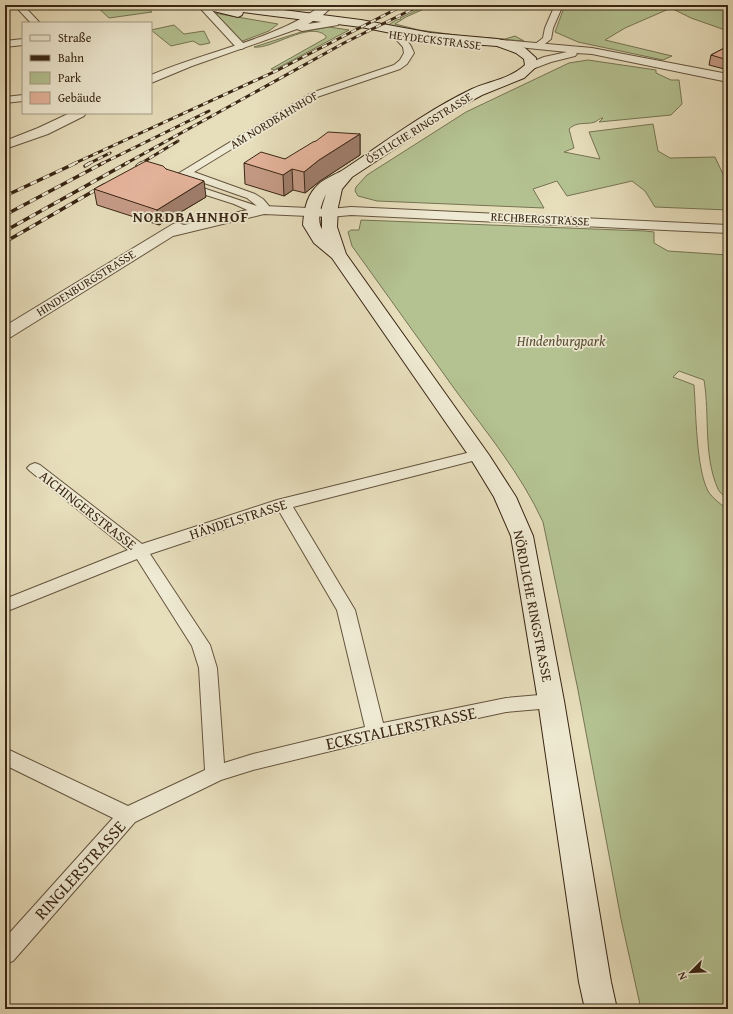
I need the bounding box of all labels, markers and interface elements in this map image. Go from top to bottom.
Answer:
legend [22,22,152,114]
street label: HEYDECKSTRASSE [388,25,482,54]
text: Straße [58,29,92,46]
text: Bahn [58,49,84,66]
text: Park [58,69,82,86]
street label: AM NORDBAHNHOF [226,86,321,153]
street label: ÖSTLICHE RINGSTRASSE [362,88,475,167]
text: Gebäude [58,89,101,106]
district label: NORDBAHNHOF [133,206,249,227]
street label: RECHBERGSTRASSE [490,207,590,230]
street label: HINDENBURGSTRASSE [33,245,139,320]
park label: Hindenburgpark [516,331,606,351]
street label: AICHINGERSTRASSE [35,466,141,554]
street label: HÄNDELSTRASSE [187,494,289,544]
street label: NÖRDLICHE RINGSTRASSE [508,528,558,684]
street label: ECKSTALLERSTRASSE [323,699,479,756]
street label: RINGLERSTRASSE [28,814,131,925]
north arrow [671,952,711,992]
text: N [673,969,691,983]

